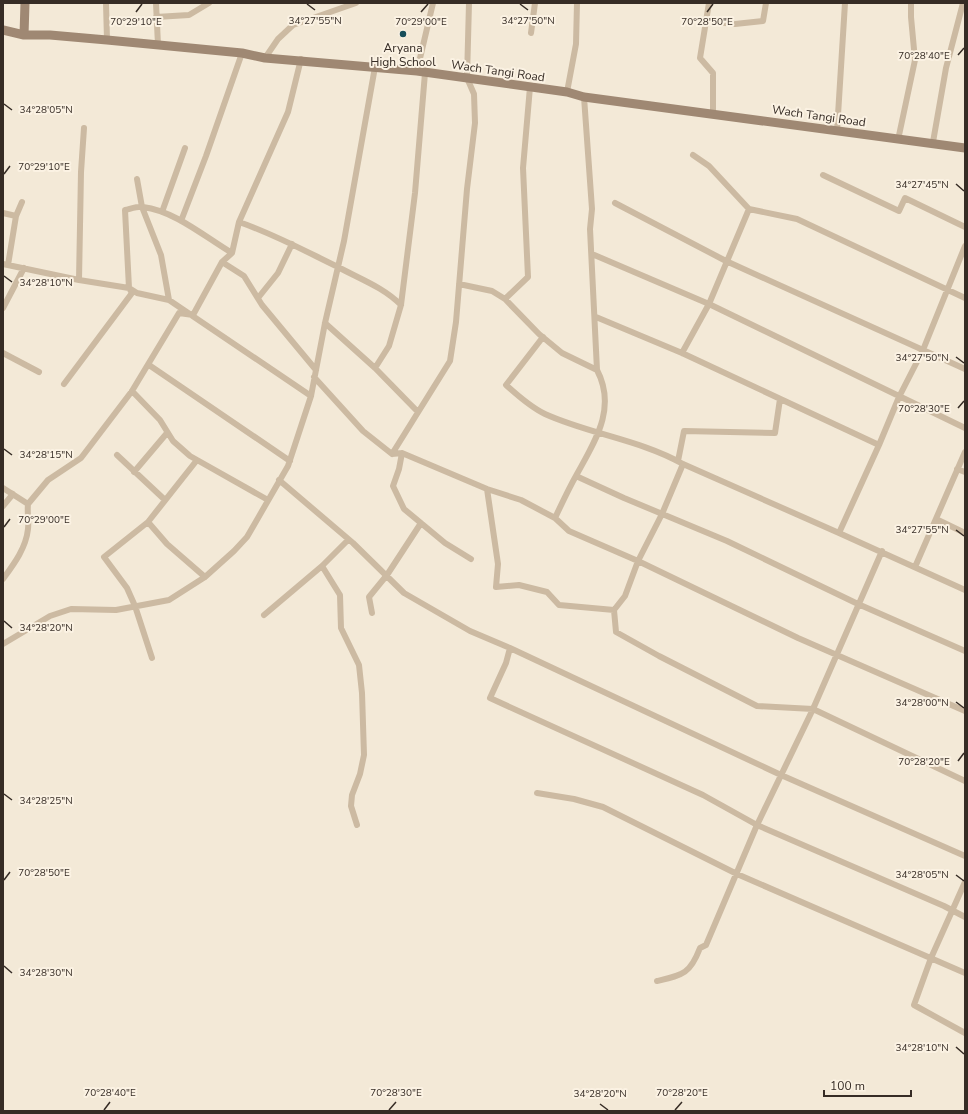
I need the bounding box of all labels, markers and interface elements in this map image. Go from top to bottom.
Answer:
text: 34°27'55"N [288,14,342,28]
text: 34°27'50"N [501,14,555,28]
text: 70°29'10"E [110,15,162,29]
text: 70°29'00"E [395,15,447,29]
text: 70°28'50"E [681,15,733,29]
marker: Aryana High School [398,29,408,39]
place label: Aryana High School [370,40,436,70]
text: 70°28'40"E [898,49,950,63]
street label: Wach Tangi Road [450,56,546,86]
street label: Wach Tangi Road [771,101,867,131]
text: 34°28'05"N [19,103,73,117]
text: 70°29'10"E [18,160,70,174]
text: 34°27'45"N [895,178,949,192]
text: 34°28'10"N [19,276,73,290]
text: 34°27'50"N [895,351,949,365]
text: 70°28'30"E [898,402,950,416]
text: 34°28'15"N [19,448,73,462]
text: 70°29'00"E [18,513,70,527]
text: 34°27'55"N [895,523,949,537]
text: 34°28'20"N [19,621,73,635]
text: 34°28'00"N [895,696,949,710]
text: 70°28'20"E [898,755,950,769]
text: 34°28'25"N [19,794,73,808]
text: 70°28'50"E [18,866,70,880]
text: 34°28'05"N [895,868,949,882]
text: 34°28'30"N [19,966,73,980]
text: 34°28'10"N [895,1041,949,1055]
scale bar [824,1072,911,1098]
text: 100 m [830,1078,865,1094]
text: 70°28'40"E [84,1086,136,1100]
text: 70°28'30"E [370,1086,422,1100]
text: 70°28'20"E [656,1086,708,1100]
text: 34°28'20"N [573,1087,627,1101]

